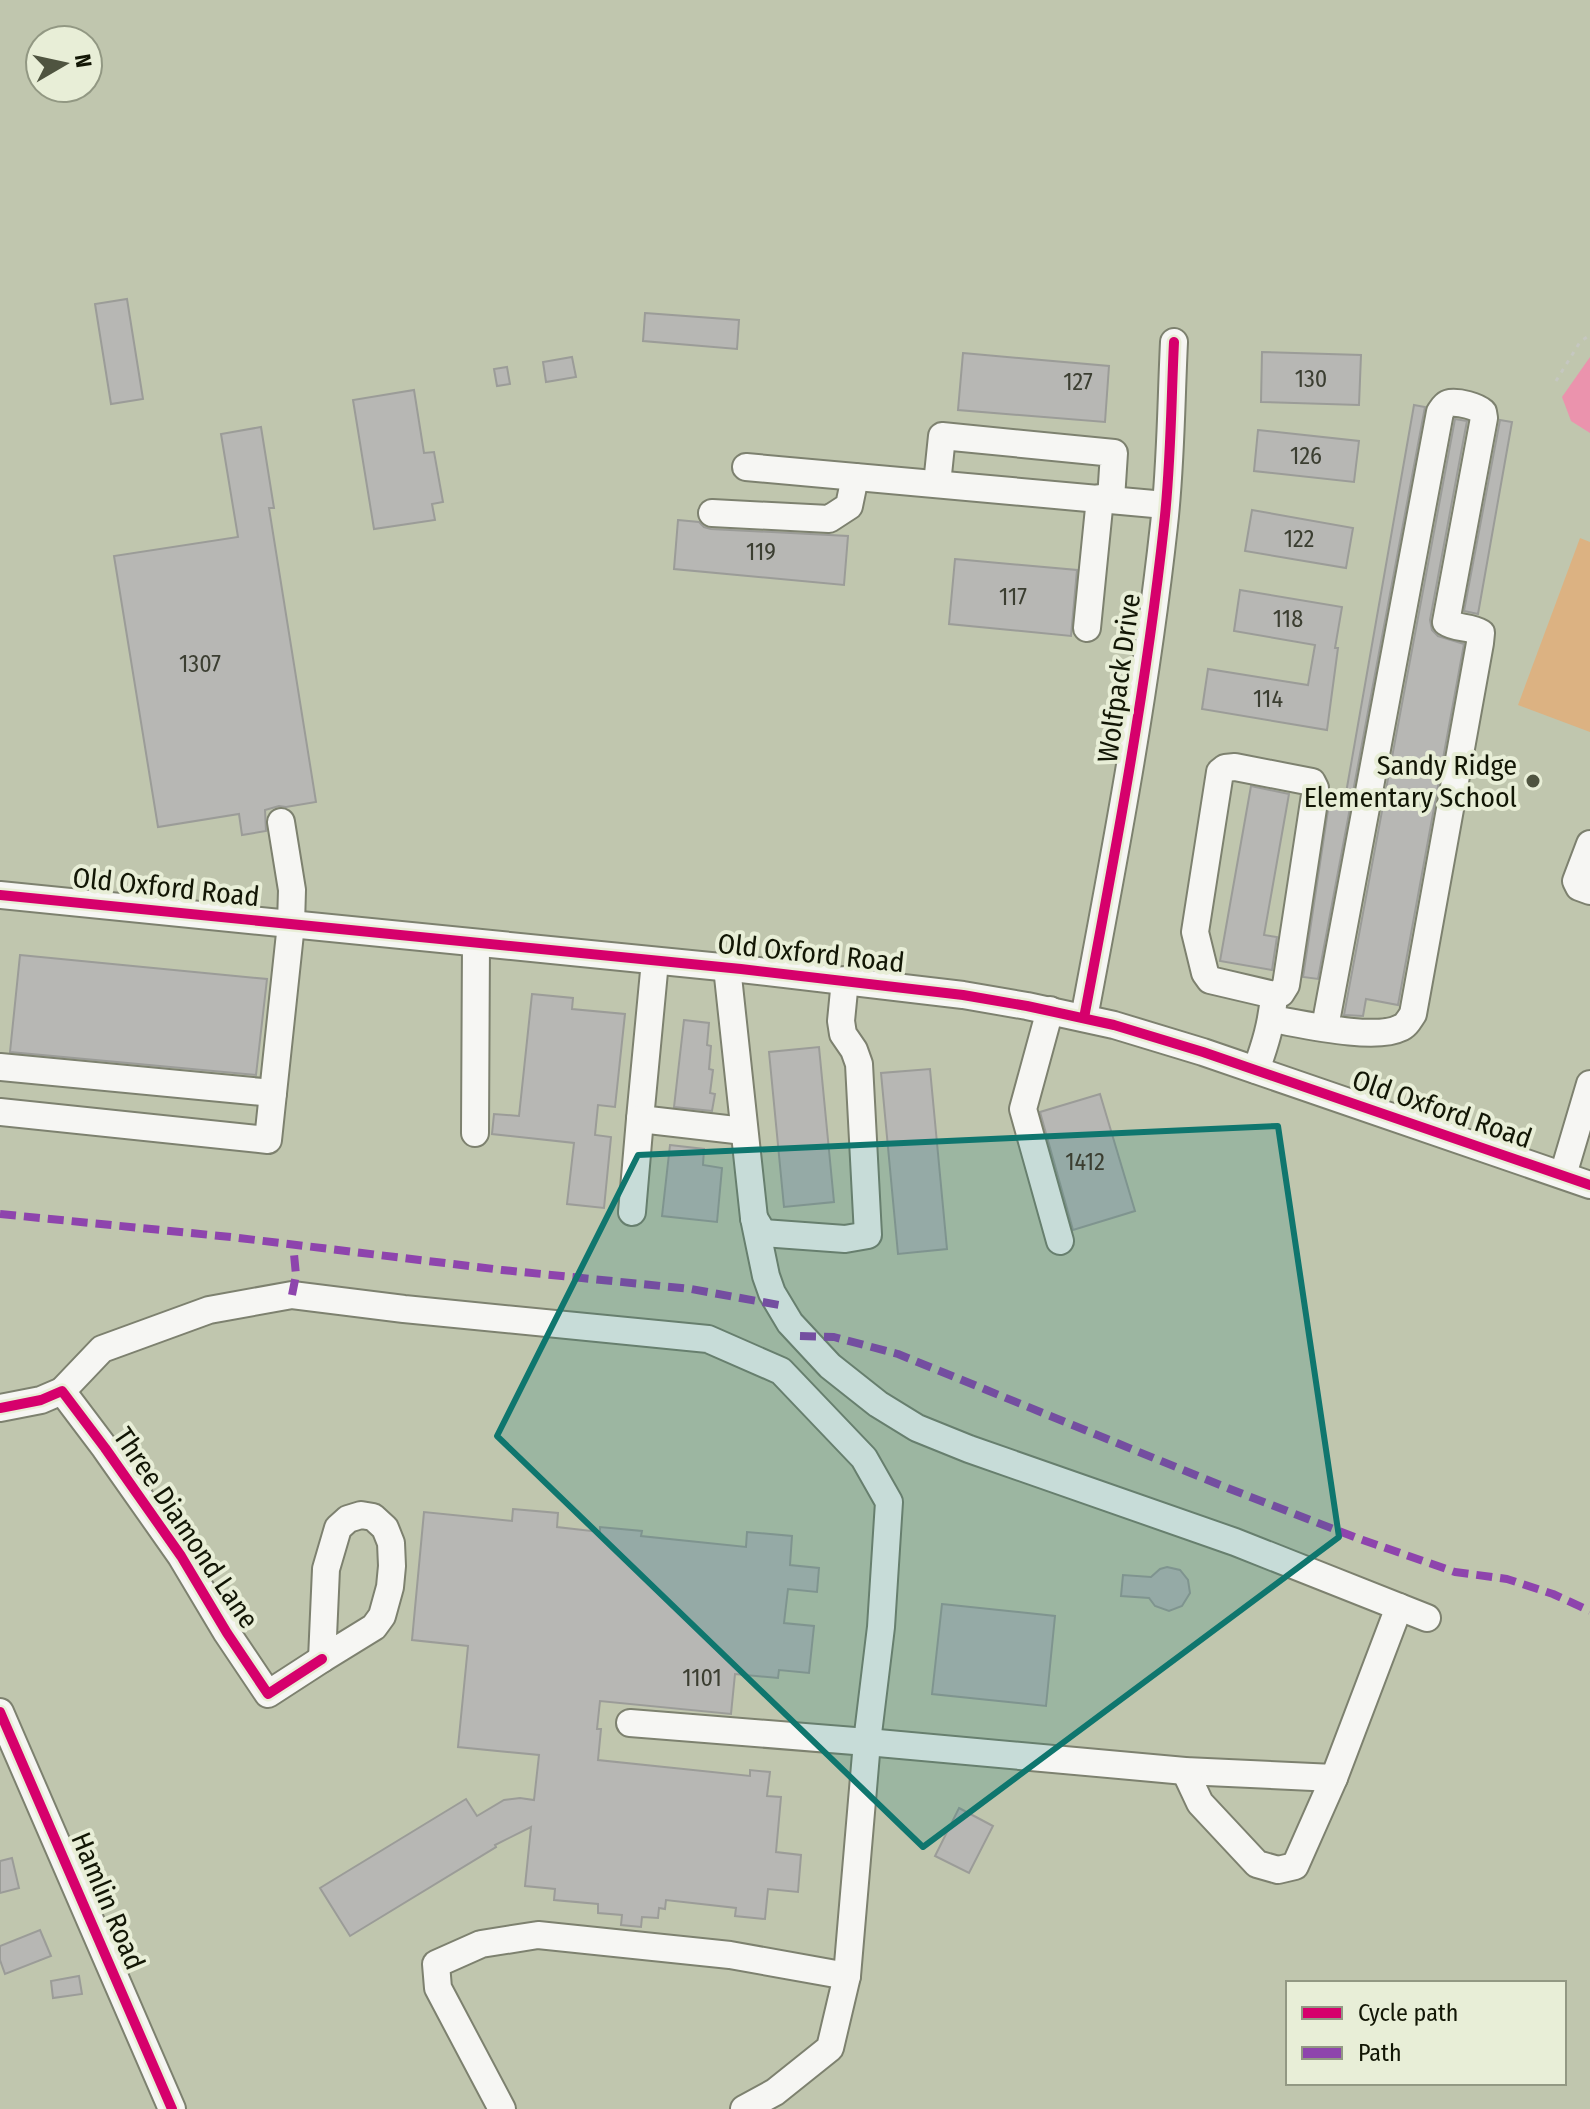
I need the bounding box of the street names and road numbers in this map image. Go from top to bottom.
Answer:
street label: Wolfpack Drive [1091,591,1147,765]
street label: Old Oxford Road [71,861,261,913]
street label: Old Oxford Road [716,927,906,979]
street label: Old Oxford Road [1348,1063,1536,1155]
street label: Three Diamond Lane [107,1421,265,1635]
street label: Hamlin Road [64,1827,152,1975]

